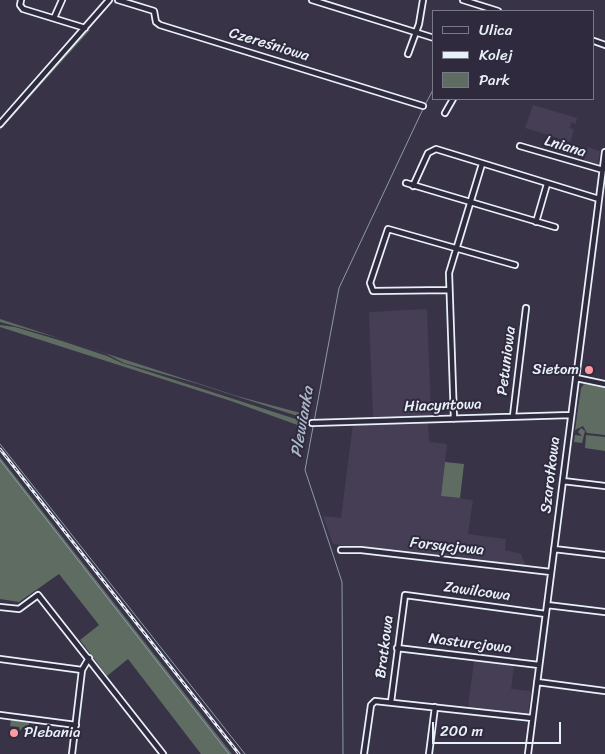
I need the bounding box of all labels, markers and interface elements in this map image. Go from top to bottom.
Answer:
legend [432,10,595,100]
text: Ulica [479,17,512,43]
street label: Czereśniowa [227,24,311,66]
text: Kolej [479,42,513,68]
text: Park [479,67,510,93]
street label: Lniana [542,132,588,162]
street label: Petuniowa [494,326,520,396]
place label: Sietom [532,361,579,379]
marker: Sietom [583,364,595,376]
water label: Plewianka [287,385,319,459]
street label: Hiacyntowa [404,396,482,416]
street label: Szarotkowa [537,436,565,514]
street label: Forsycjowa [409,534,485,560]
street label: Zawilcowa [442,578,512,606]
street label: Bratkowa [372,615,398,679]
street label: Nasturcjowa [428,630,512,658]
scale bar [435,712,564,744]
text: 200 m [440,718,483,744]
place label: Plebania [24,724,80,742]
marker: Plebania [8,727,20,739]

